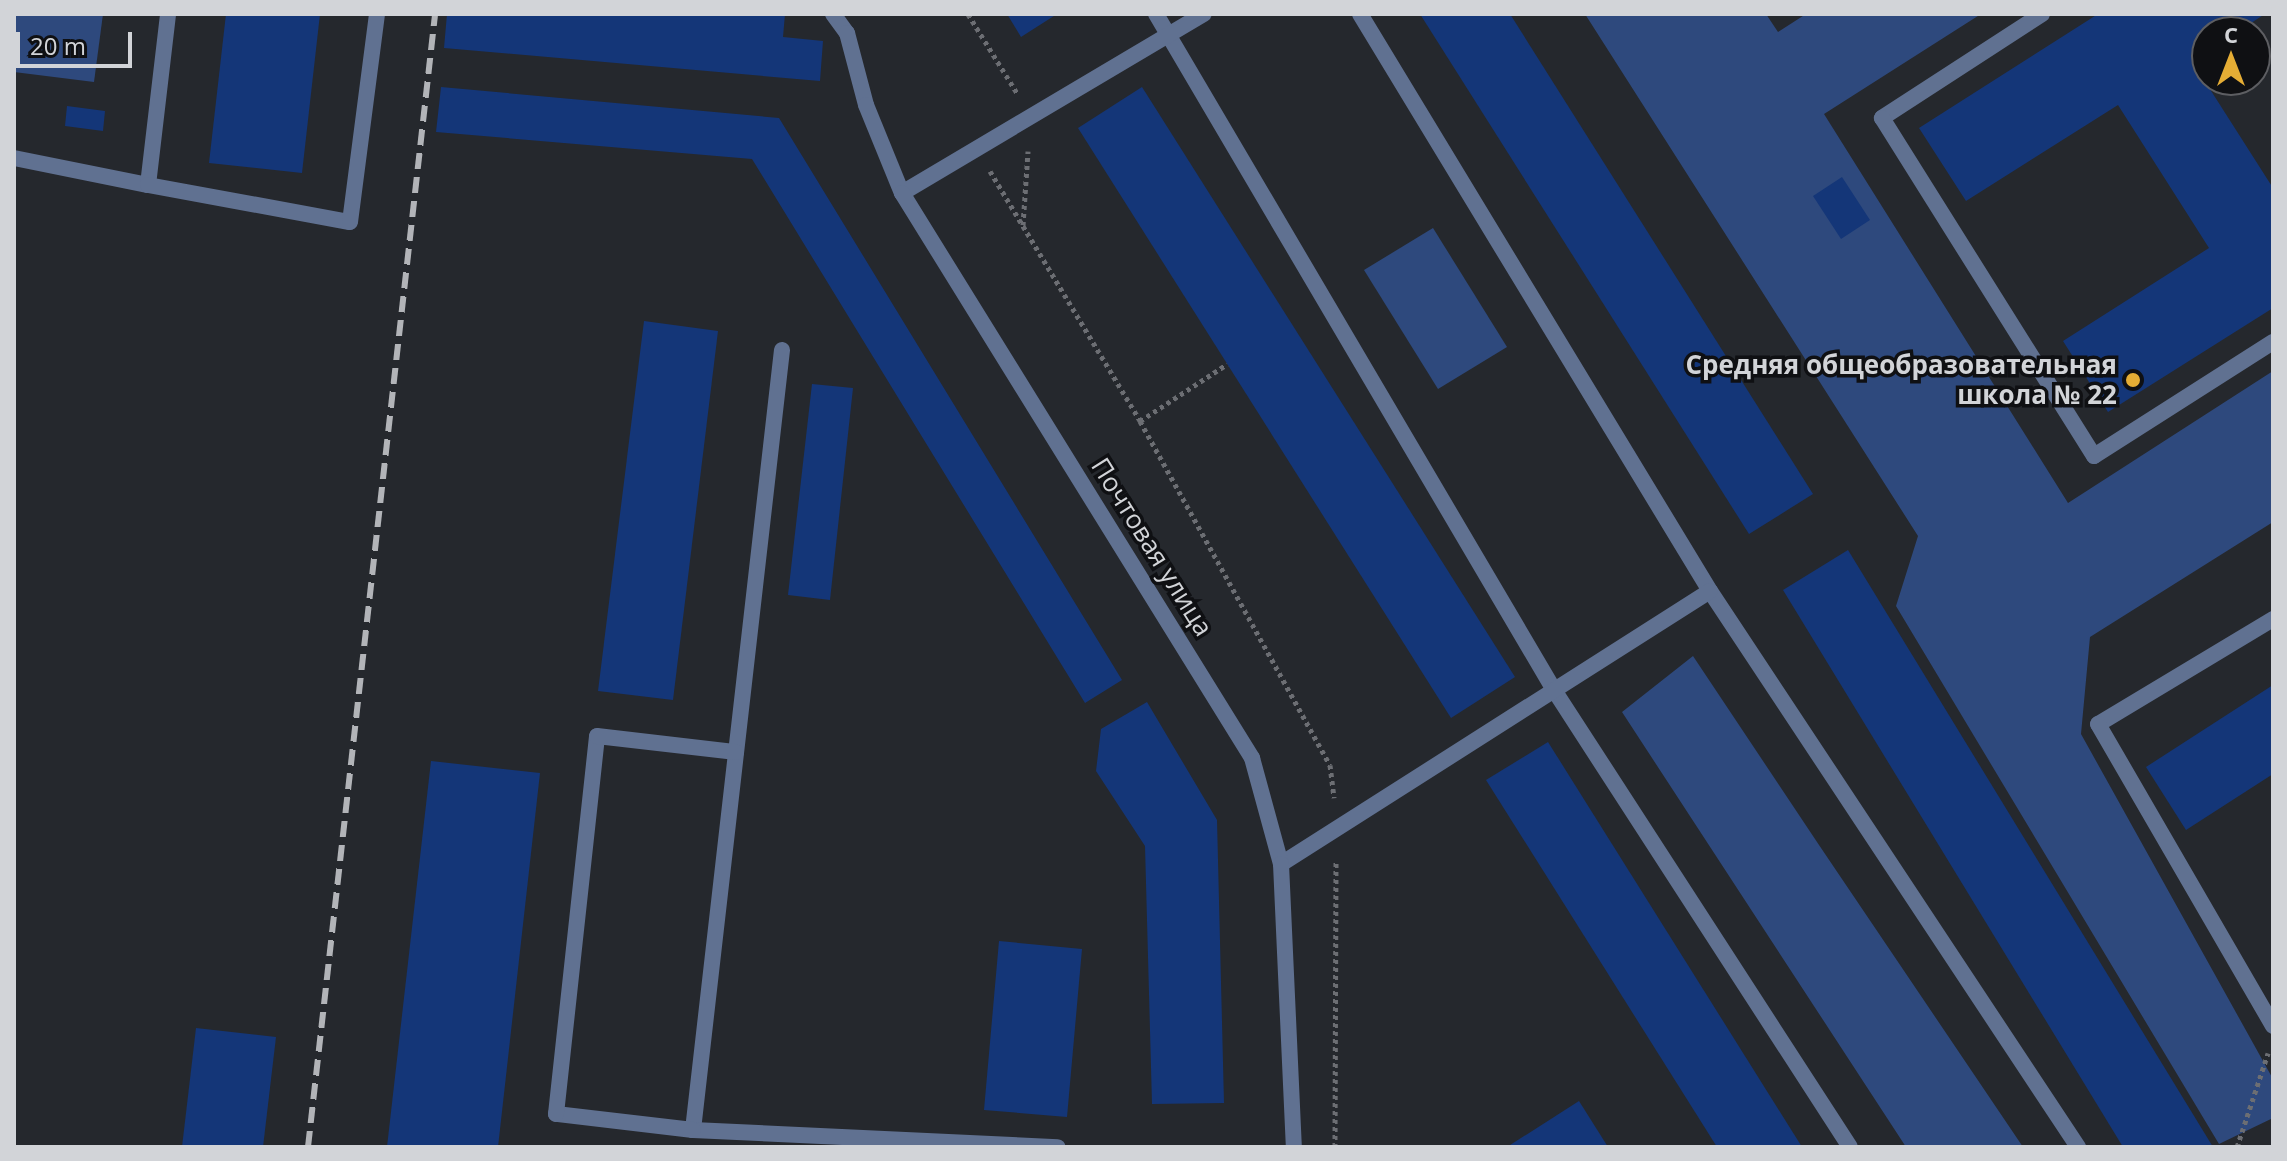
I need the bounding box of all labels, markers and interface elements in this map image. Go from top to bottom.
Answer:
scale bar [20,16,136,66]
north arrow [2191,16,2271,96]
text: С [2224,19,2238,49]
text: 20 m [30,29,86,62]
place label: Средняя общеобразовательная школа № 22 [1685,349,2117,410]
marker: Средняя общеобразовательная школа № 22 [2124,371,2142,389]
street label: Почтовая улица [1085,452,1219,642]

